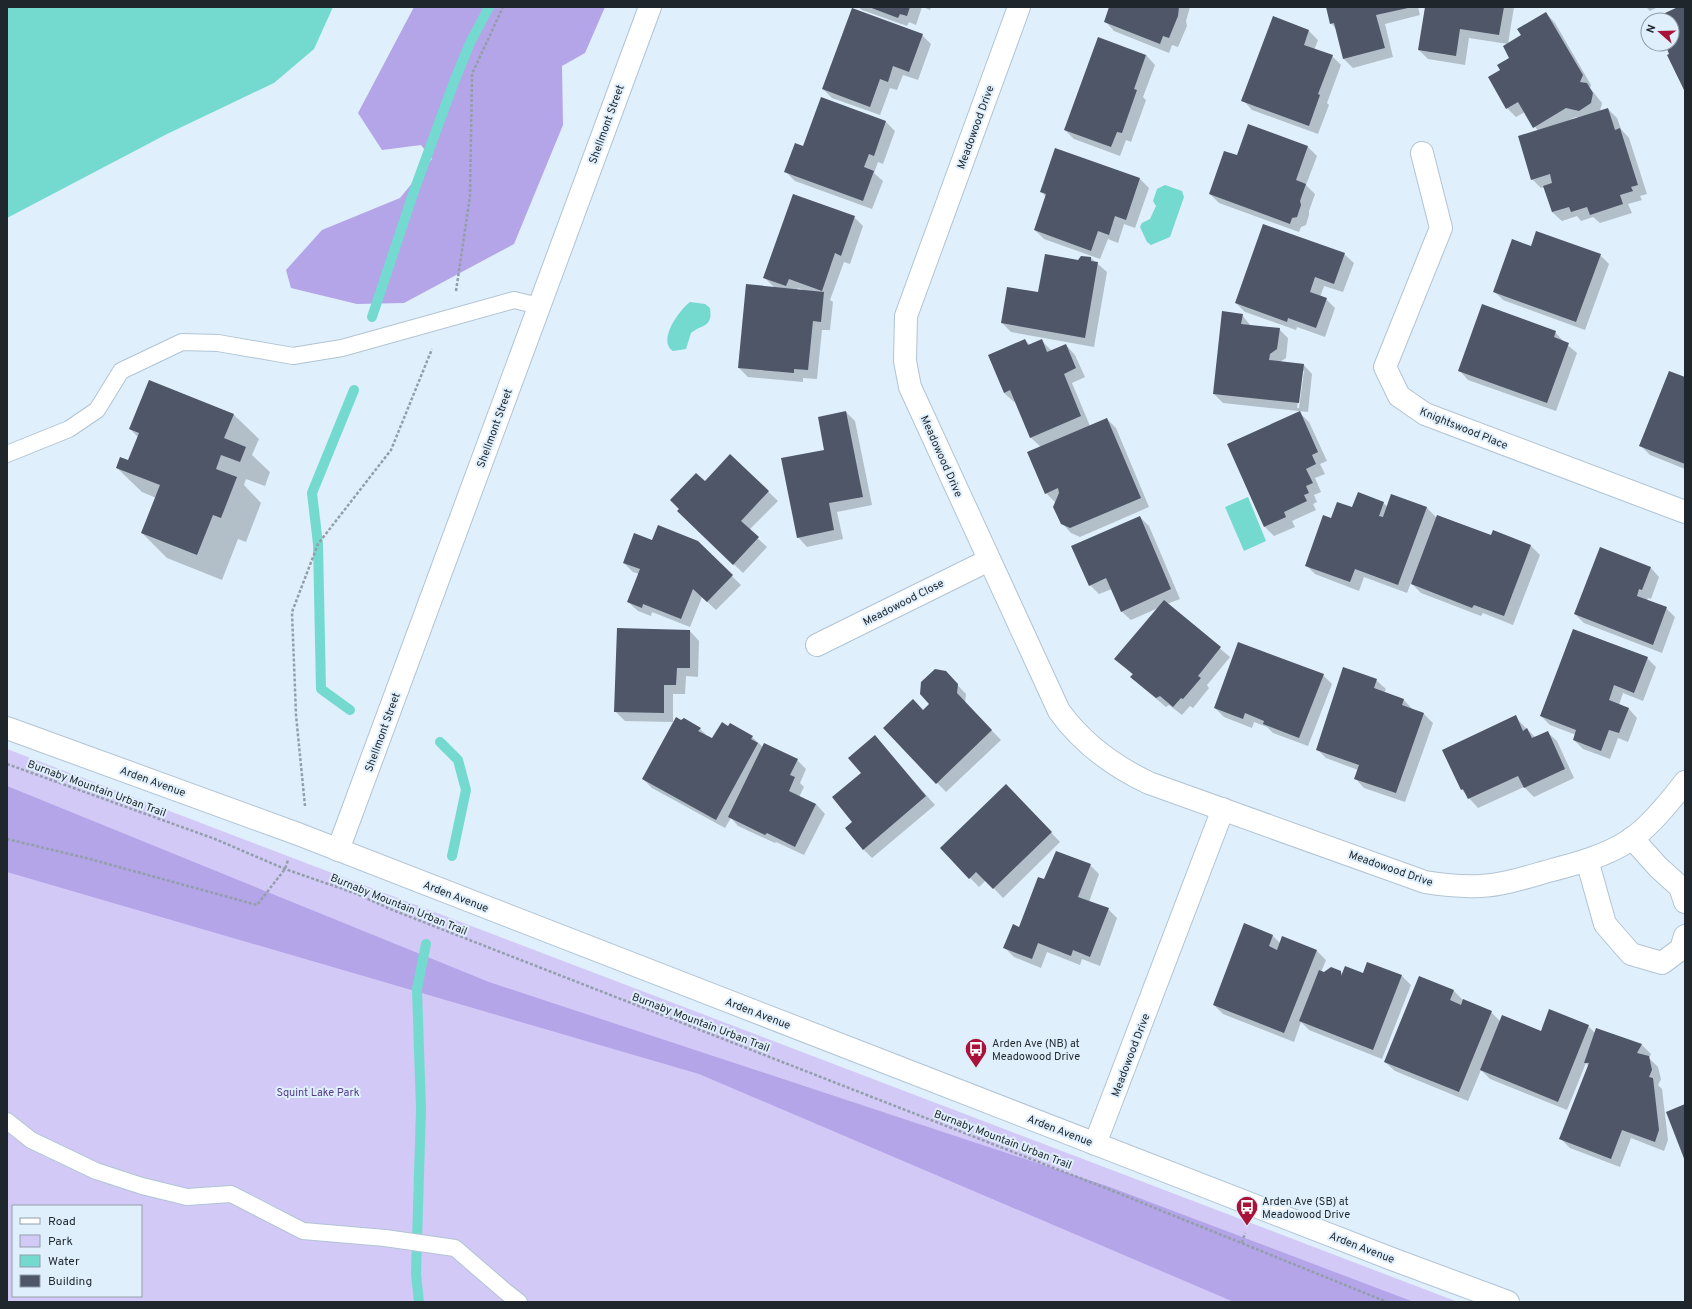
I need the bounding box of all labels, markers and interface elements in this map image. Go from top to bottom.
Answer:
north arrow [1640,12,1680,52]
text: N [1644,23,1659,35]
street label: Shellmont Street [586,83,628,166]
street label: Meadowood Drive [954,83,998,171]
street label: Shellmont Street [474,387,516,470]
street label: Knightswood Place [1417,405,1510,453]
street label: Meadowood Drive [917,413,965,500]
street label: Meadowood Close [861,576,946,629]
street label: Shellmont Street [362,691,404,774]
street label: Burnaby Mountain Urban Trail [25,757,168,821]
street label: Arden Avenue [118,764,187,800]
street label: Meadowood Drive [1347,848,1435,890]
street label: Burnaby Mountain Urban Trail [328,871,469,939]
street label: Arden Avenue [421,878,490,916]
street label: Burnaby Mountain Urban Trail [630,990,771,1056]
street label: Arden Avenue [723,995,792,1033]
street label: Meadowood Drive [1109,1012,1153,1099]
bus stop icon: Arden Ave (NB) at Meadowood Drive [963,1036,989,1069]
place label: Arden Ave (NB) at Meadowood Drive [992,1037,1080,1064]
park label: Squint Lake Park [277,1086,360,1100]
street label: Burnaby Mountain Urban Trail [932,1107,1073,1173]
street label: Arden Avenue [1025,1112,1094,1150]
bus stop icon: Arden Ave (SB) at Meadowood Drive [1234,1194,1260,1227]
place label: Arden Ave (SB) at Meadowood Drive [1262,1195,1350,1222]
legend [12,1205,142,1297]
text: Road [48,1214,76,1230]
street label: Arden Avenue [1327,1229,1396,1267]
text: Park [48,1234,73,1250]
text: Water [48,1254,80,1270]
text: Building [48,1274,92,1290]

